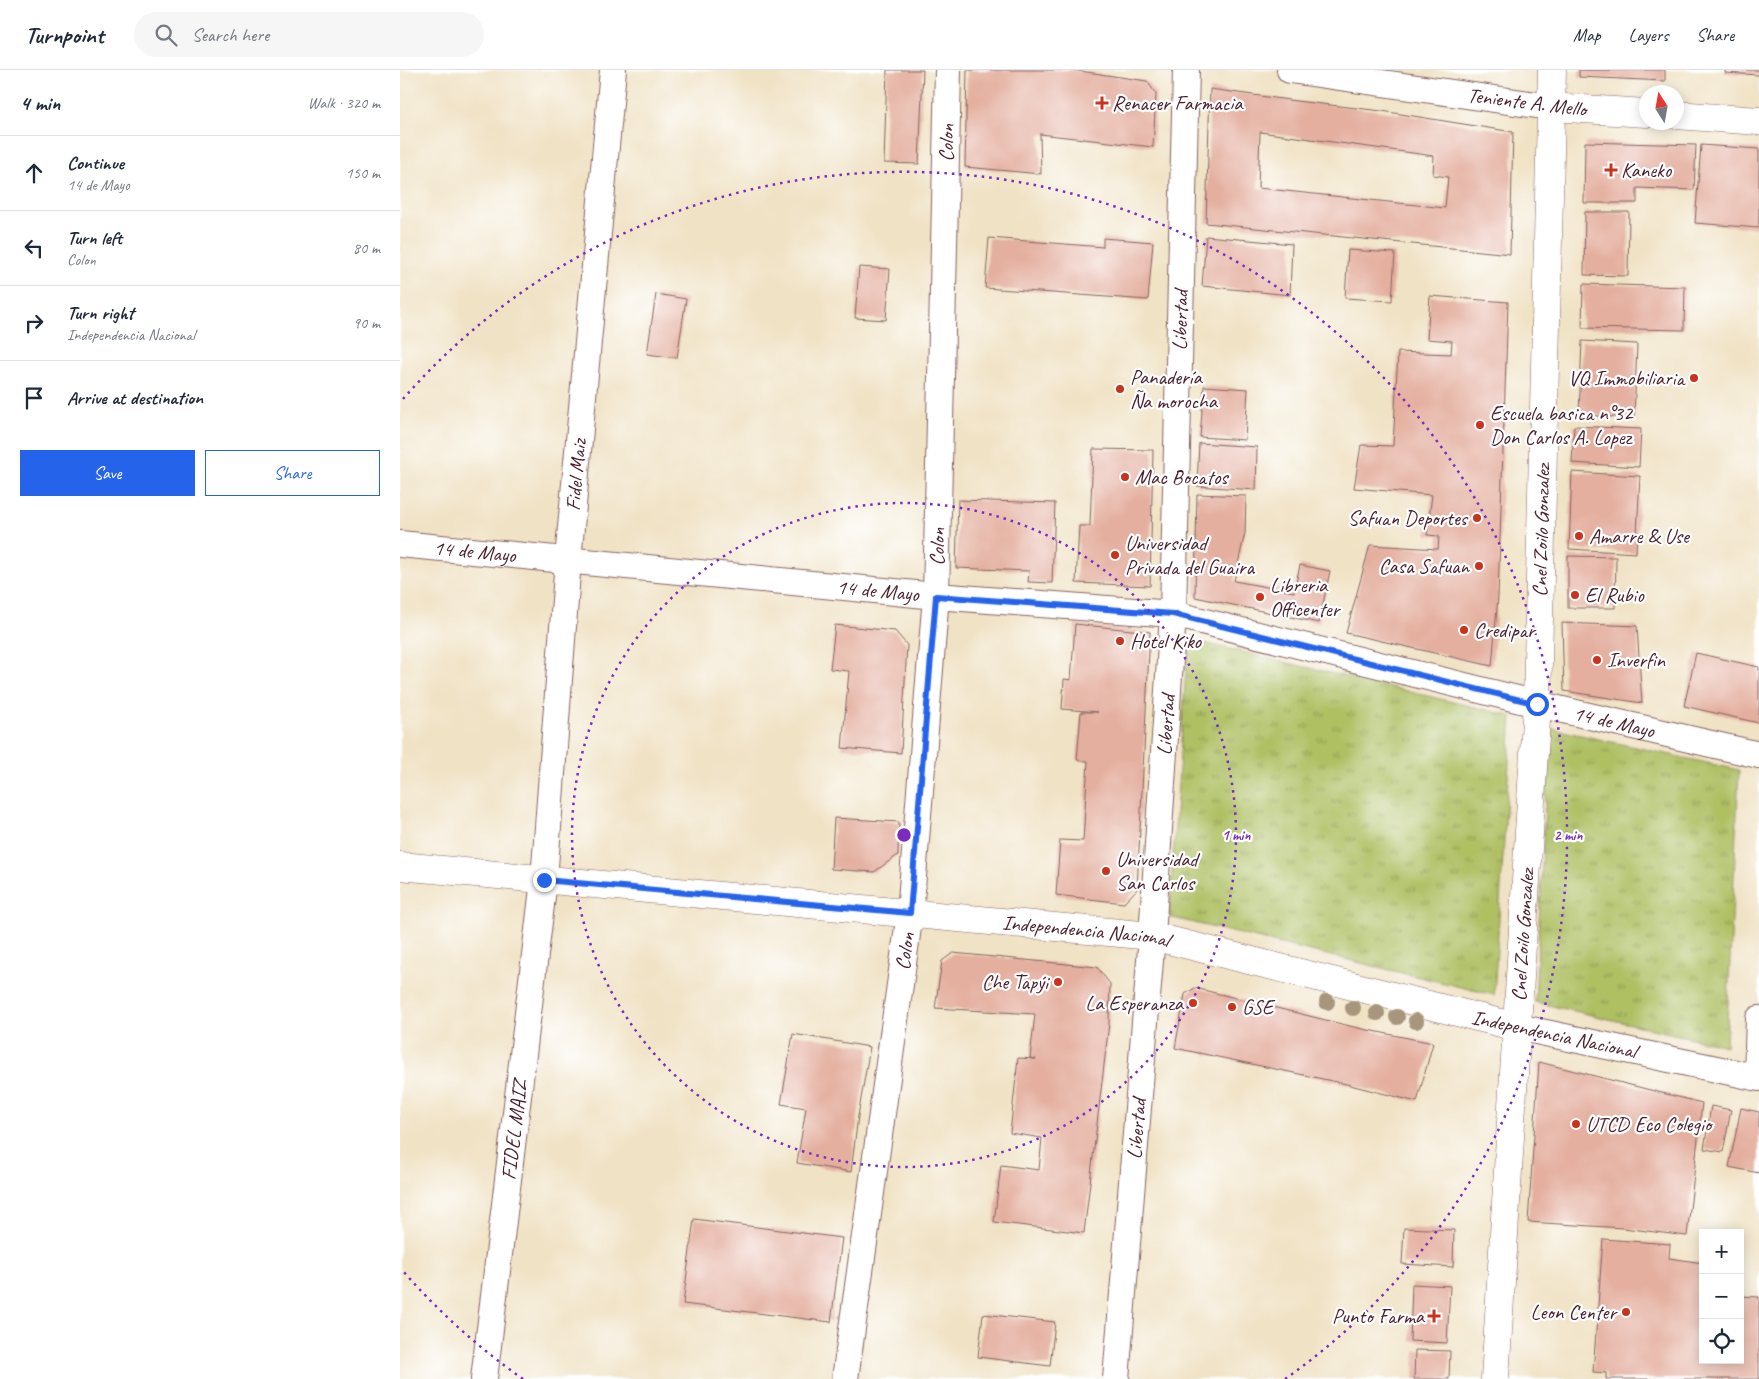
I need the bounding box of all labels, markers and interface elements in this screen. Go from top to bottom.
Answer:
search box [134,12,484,57]
text: Turnpoint [25,20,104,50]
icon: search [152,21,180,49]
text: Search here [192,23,269,47]
text: Map [1573,24,1601,46]
text: Layers [1629,24,1668,46]
text: Share [1696,24,1734,46]
street label: Teniente A. Mello [1466,82,1590,123]
north arrow [1639,85,1684,130]
text: 4 min [20,90,60,116]
place label: Renacer Farmacia [1112,90,1244,116]
text: Walk · 320 m [308,93,380,113]
marker: Renacer Farmacia [1096,97,1108,109]
street label: Colon [933,123,960,162]
text: Continue [67,151,124,175]
place label: Kaneko [1621,157,1673,183]
icon: ahead [20,159,48,187]
text: 150 m [346,163,380,183]
marker: Kaneko [1605,164,1617,176]
text: 14 de Mayo [67,175,130,195]
text: Turn left [67,226,122,250]
icon: left [20,234,48,262]
text: 80 m [353,238,380,258]
text: Colon [67,250,96,270]
street label: Libertad [1166,286,1194,351]
text: Turn right [67,301,134,325]
icon: right [20,309,48,337]
text: 90 m [353,313,380,333]
text: Independencia Nacional [67,325,195,345]
place label: Panadería Ña morocha [1130,364,1219,414]
place label: VQ Immobiliaria [1568,365,1686,391]
marker: VQ Immobiliaria [1688,372,1700,384]
marker: Panadería Ña morocha [1114,383,1126,395]
icon: arrive [20,384,48,412]
text: Arrive at destination [67,386,203,410]
place label: Escuela basica n°32 Don Carlos A. Lopez [1490,400,1634,450]
marker: Escuela basica n°32 Don Carlos A. Lopez [1474,419,1486,431]
street label: Fidel Maiz [560,437,592,512]
button: Save [20,450,195,496]
button: Share [205,450,380,496]
street label: Cnel Zoilo Gonzalez [1527,461,1556,597]
place label: Mac Bocatos [1135,464,1229,490]
marker: Mac Bocatos [1119,471,1131,483]
place label: Safuan Deportes [1348,505,1469,531]
marker: Safuan Deportes [1471,512,1483,524]
place label: Amarre & Use [1589,523,1691,549]
street label: Colon [924,527,951,566]
place label: Universidad Privada del Guaira [1125,530,1255,580]
marker: Amarre & Use [1573,530,1585,542]
street label: 14 de Mayo [432,534,518,568]
marker: Universidad Privada del Guaira [1109,549,1121,561]
place label: Casa Safuan [1379,553,1471,579]
marker: Casa Safuan [1473,560,1485,572]
place label: Libreria Officenter [1270,572,1342,622]
street label: 14 de Mayo [836,573,922,607]
place label: El Rubio [1585,582,1645,608]
marker: El Rubio [1569,589,1581,601]
marker: Libreria Officenter [1254,591,1266,603]
place label: Credipar [1474,617,1537,643]
marker: Credipar [1458,624,1470,636]
place label: Hotel Kiko [1130,628,1203,654]
marker: Hotel Kiko [1114,635,1126,647]
place label: Inverfin [1607,647,1666,673]
marker: Inverfin [1591,654,1603,666]
street label: Libertad [1151,690,1181,756]
route start [1526,693,1549,716]
street label: 14 de Mayo [1571,700,1658,744]
centre of rings [895,826,913,844]
text: 1 min [1222,826,1251,845]
text: 2 min [1554,826,1583,845]
place label: Universidad San Carlos [1116,846,1200,896]
marker: Universidad San Carlos [1100,865,1112,877]
street label: Cnel Zoilo Gonzalez [1506,865,1540,1002]
route end [533,869,556,892]
street label: Independencia Nacional [1001,909,1176,954]
street label: Colon [889,930,920,972]
place label: Che Tapýi [982,969,1051,995]
marker: Che Tapýi [1052,976,1064,988]
place label: La Esperanza [1085,990,1185,1016]
place label: GSE [1242,994,1276,1020]
marker: La Esperanza [1187,997,1199,1009]
marker: GSE [1226,1001,1238,1013]
street label: Independencia Nacional [1469,1004,1642,1065]
street label: FIDEL MAIZ [495,1075,533,1181]
street label: Libertad [1121,1094,1152,1160]
place label: UTCD Eco Colegio [1586,1111,1714,1137]
marker: UTCD Eco Colegio [1570,1118,1582,1130]
map controls [1699,1229,1744,1364]
button: + [1699,1229,1744,1274]
button: − [1699,1274,1744,1319]
place label: Leon Center [1531,1299,1618,1325]
place label: Punto Farma [1332,1303,1426,1329]
marker: Leon Center [1620,1306,1632,1318]
marker: Punto Farma [1428,1310,1440,1322]
button: locate [1699,1319,1744,1364]

